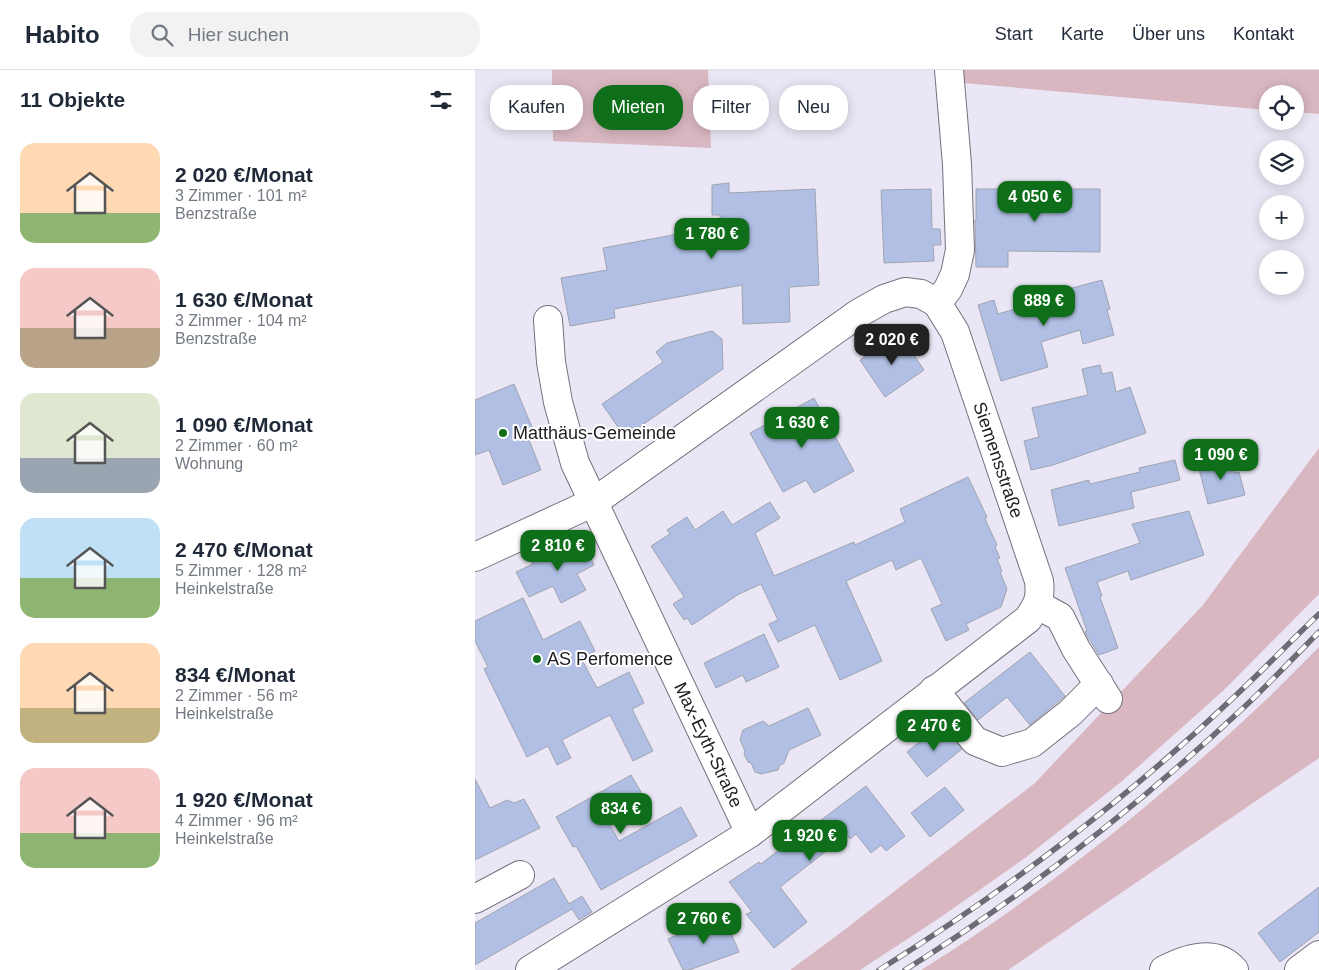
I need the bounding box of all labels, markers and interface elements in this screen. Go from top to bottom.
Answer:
search box [130,12,480,57]
text: Habito [25,21,100,48]
icon: search [148,21,176,49]
text: Hier suchen [188,24,289,45]
text: Start [995,24,1033,44]
text: Karte [1061,24,1104,44]
text: Über uns [1132,24,1205,44]
text: Kontakt [1233,24,1294,44]
chip: Kaufen [490,85,583,130]
chip: Mieten [593,85,683,130]
chip: Filter [693,85,769,130]
chip: Neu [779,85,848,130]
map controls [1259,85,1304,295]
button: locate [1259,85,1304,130]
icon: filters [427,86,455,114]
text: 11 Objekte [20,88,125,111]
button: layers [1259,140,1304,185]
icon: home [60,163,120,223]
text: 2 020 €/Monat [175,163,313,186]
pin: 4 050 € [989,180,1081,223]
text: 3 Zimmer · 101 m² [175,187,307,204]
text: 4 050 € [1008,188,1062,205]
button: + [1259,195,1304,240]
text: Benzstraße [175,205,257,222]
pin: 1 780 € [666,218,758,260]
text: 1 780 € [685,225,739,242]
button: − [1259,250,1304,295]
pin: 889 € [1009,284,1079,327]
icon: home [60,288,120,348]
text: 1 630 €/Monat [175,288,313,311]
text: 889 € [1024,292,1064,309]
text: 3 Zimmer · 104 m² [175,312,307,329]
pin: 2 020 € [846,324,938,366]
text: Benzstraße [175,330,257,347]
text: 2 020 € [865,331,919,348]
street label: Siemensstraße [969,399,1027,520]
pin: 1 630 € [756,406,848,449]
icon: home [60,413,120,473]
text: 1 090 €/Monat [175,413,313,436]
text: 1 630 € [775,414,829,431]
place label: Matthäus-Gemeinde [513,423,676,443]
marker: Matthäus-Gemeinde [497,427,509,439]
text: 2 Zimmer · 60 m² [175,437,298,454]
pin: 1 090 € [1175,438,1267,481]
text: 1 090 € [1194,446,1248,463]
text: Wohnung [175,455,243,472]
pin: 2 810 € [512,530,604,572]
text: 2 810 € [531,537,585,554]
icon: home [60,538,120,598]
text: 2 470 €/Monat [175,538,313,561]
text: 5 Zimmer · 128 m² [175,562,307,579]
text: Heinkelstraße [175,580,274,597]
place label: AS Perfomence [547,649,673,669]
marker: AS Perfomence [531,653,543,665]
icon: home [60,663,120,723]
text: 834 €/Monat [175,663,295,686]
street label: Max-Eyth-Straße [670,679,747,811]
text: 2 Zimmer · 56 m² [175,687,298,704]
text: Heinkelstraße [175,705,274,722]
pin: 2 470 € [888,710,980,752]
text: 2 470 € [907,717,961,734]
icon: home [60,788,120,848]
text: 1 920 €/Monat [175,788,313,811]
pin: 834 € [586,792,656,835]
text: 834 € [601,800,641,817]
text: 4 Zimmer · 96 m² [175,812,298,829]
pin: 1 920 € [764,820,856,862]
text: 1 920 € [783,827,837,844]
text: Heinkelstraße [175,830,274,847]
pin: 2 760 € [658,902,750,945]
text: 2 760 € [677,910,731,927]

